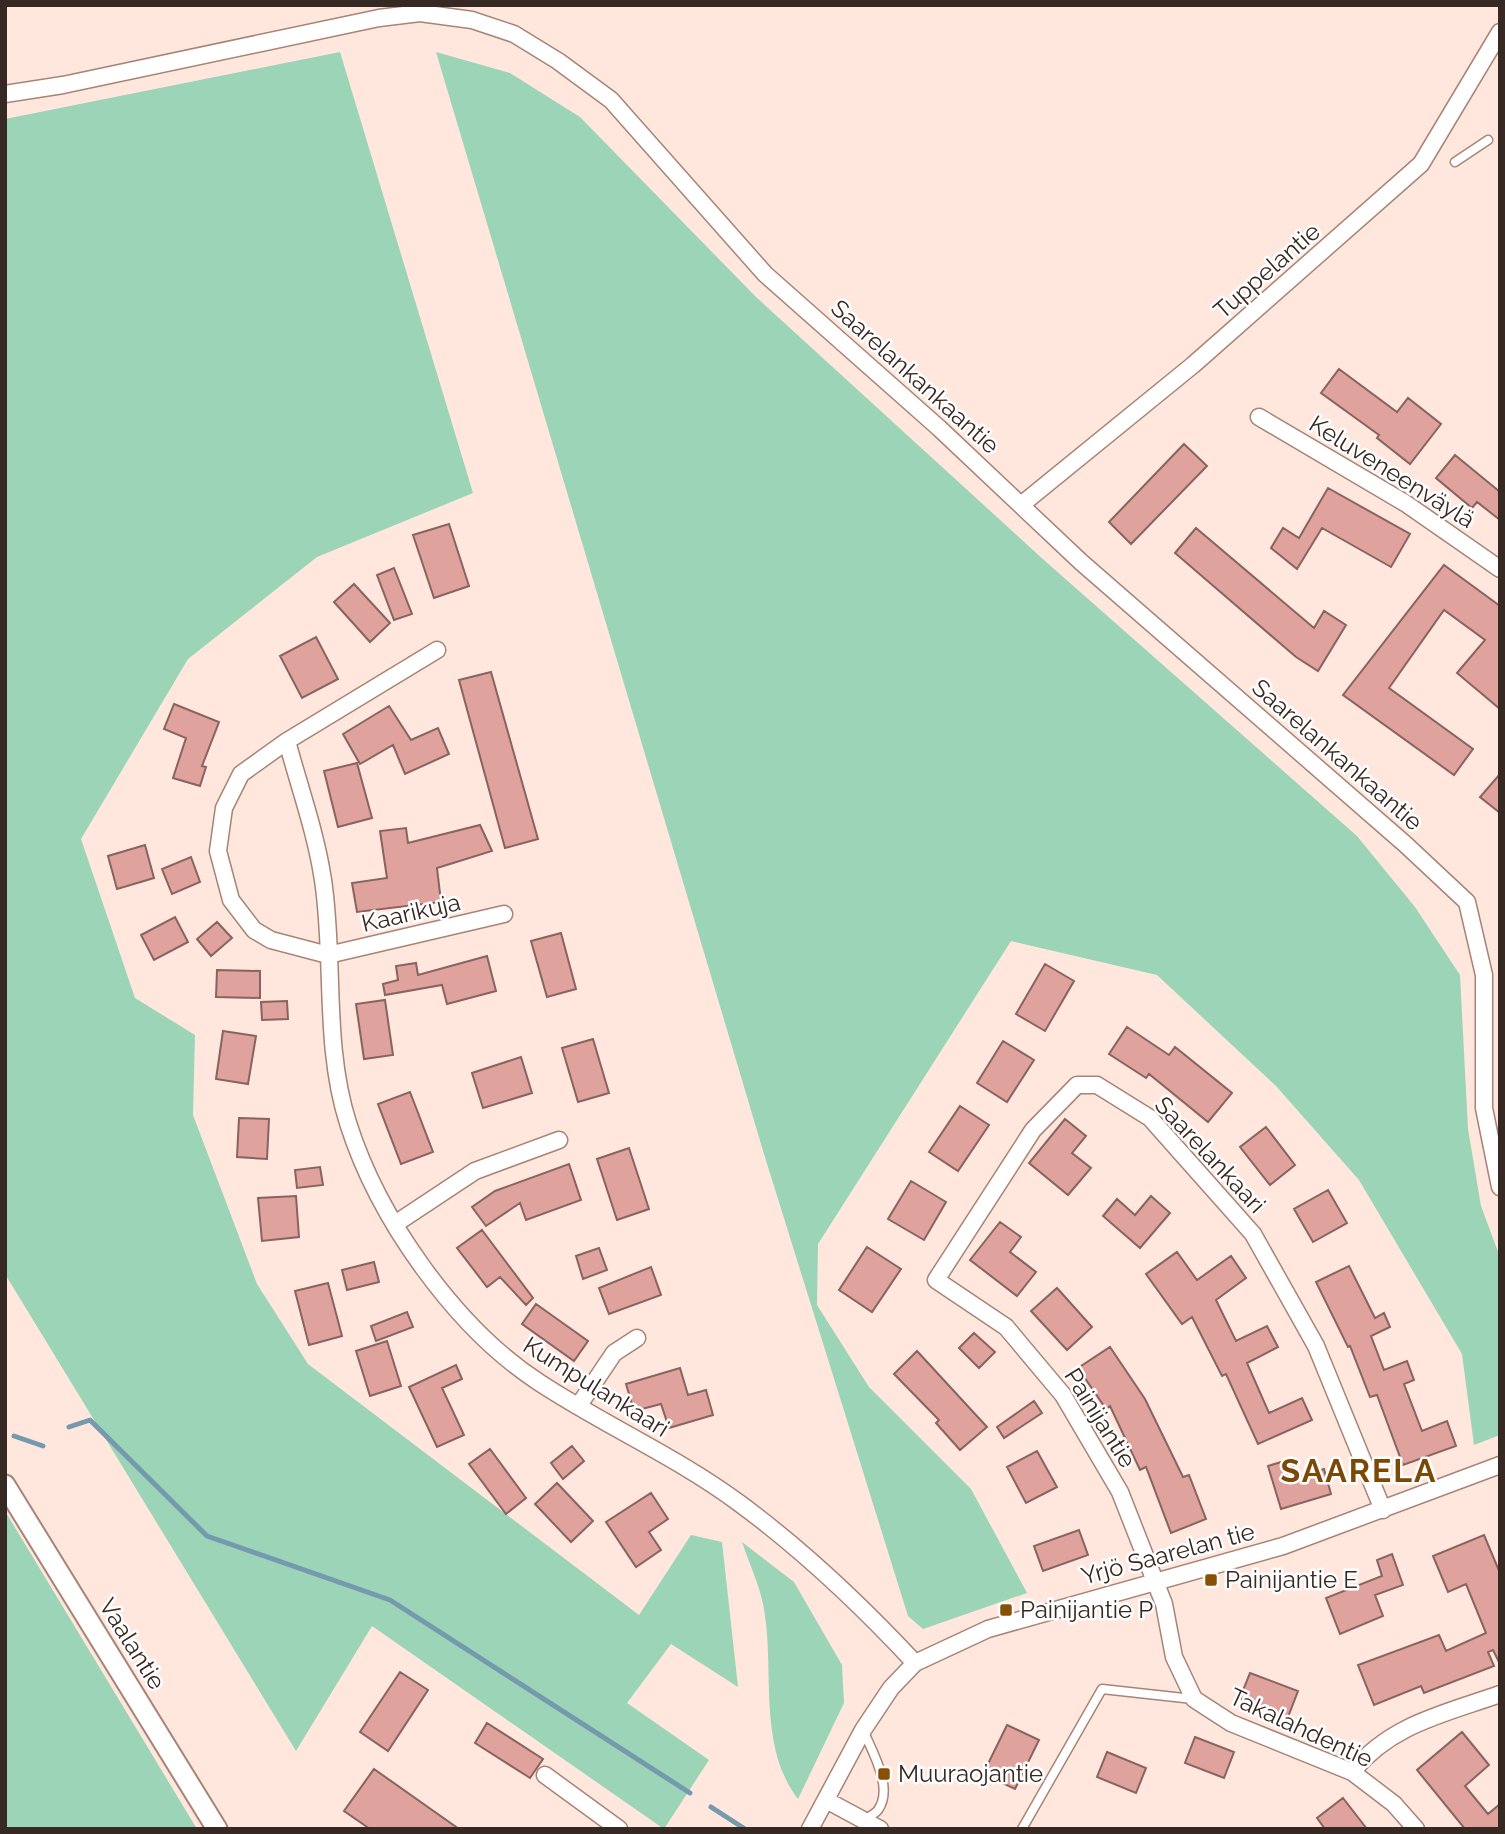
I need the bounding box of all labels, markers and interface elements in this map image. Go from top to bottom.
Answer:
street label: Tuppelantie [1208,217,1326,325]
street label: Saarelankankaantie [825,293,1005,460]
street label: Keluveneenväylä [1304,409,1480,534]
street label: Saarelankankaantie [1246,673,1428,837]
street label: Kaarikuja [359,887,463,938]
street label: Saarelankaari [1149,1090,1272,1219]
street label: Kumpulankaari [518,1330,675,1443]
street label: Painijantie [1058,1363,1142,1473]
district label: SAARELA [1281,1452,1437,1489]
street label: Yrjö Saarelan tie [1078,1516,1258,1591]
place label: Painijantie E [1225,1565,1358,1594]
marker: Painijantie E [1203,1572,1219,1588]
street label: Vaalantie [93,1593,172,1695]
place label: Painijantie P [1020,1595,1153,1624]
marker: Painijantie P [998,1602,1014,1618]
street label: Takalahdentie [1225,1682,1378,1773]
place label: Muuraojantie [898,1759,1043,1788]
marker: Muuraojantie [876,1766,892,1782]

